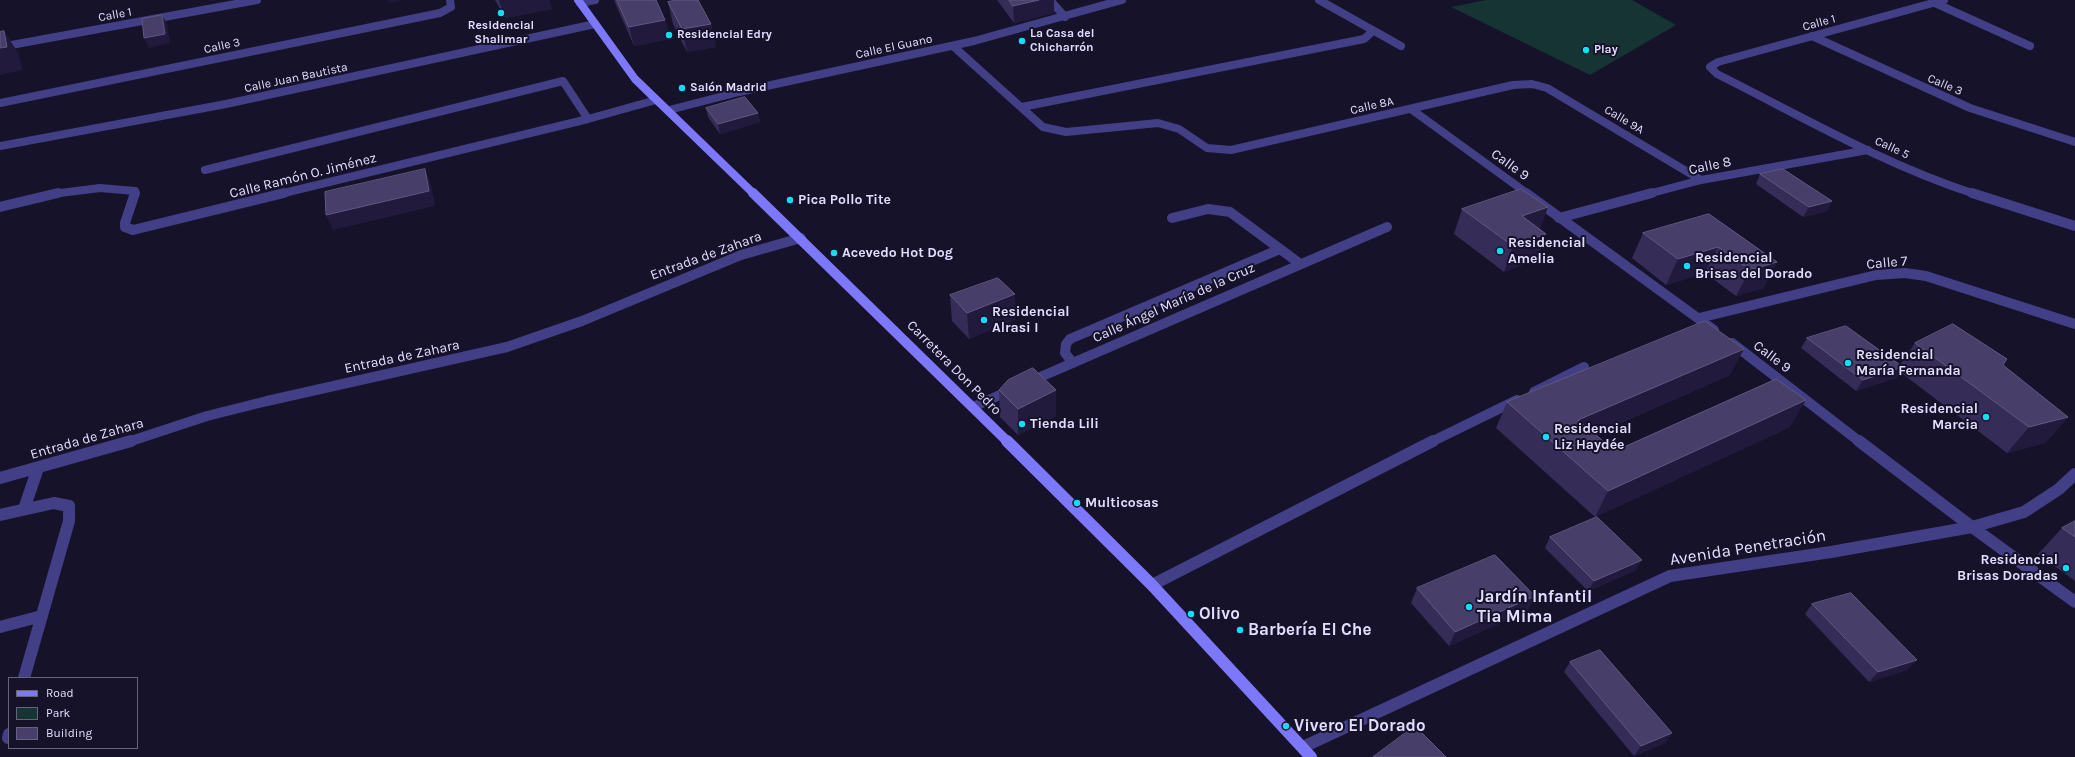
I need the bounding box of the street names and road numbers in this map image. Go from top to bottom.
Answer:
street label: Calle 1 [97,5,133,25]
street label: Calle 1 [1801,12,1837,34]
street label: Calle El Guano [854,32,934,62]
street label: Calle 3 [203,35,241,57]
street label: Calle Juan Bautista [243,60,349,96]
street label: Calle 3 [1925,71,1965,99]
street label: Calle 8A [1349,94,1395,118]
street label: Calle 9A [1602,103,1646,137]
street label: Calle 5 [1872,134,1912,162]
street label: Calle 9 [1488,146,1532,184]
street label: Calle Ramón O. Jiménez [228,150,378,202]
street label: Calle 8 [1687,153,1733,179]
street label: Entrada de Zahara [648,228,764,284]
street label: Calle 7 [1866,253,1908,273]
street label: Calle Ángel María de la Cruz [1090,260,1258,346]
street label: Carretera Don Pedro [903,317,1005,419]
street label: Entrada de Zahara [343,337,461,377]
street label: Calle 9 [1750,337,1794,377]
street label: Entrada de Zahara [28,415,146,463]
street label: Avenida Penetración [1668,526,1828,570]

